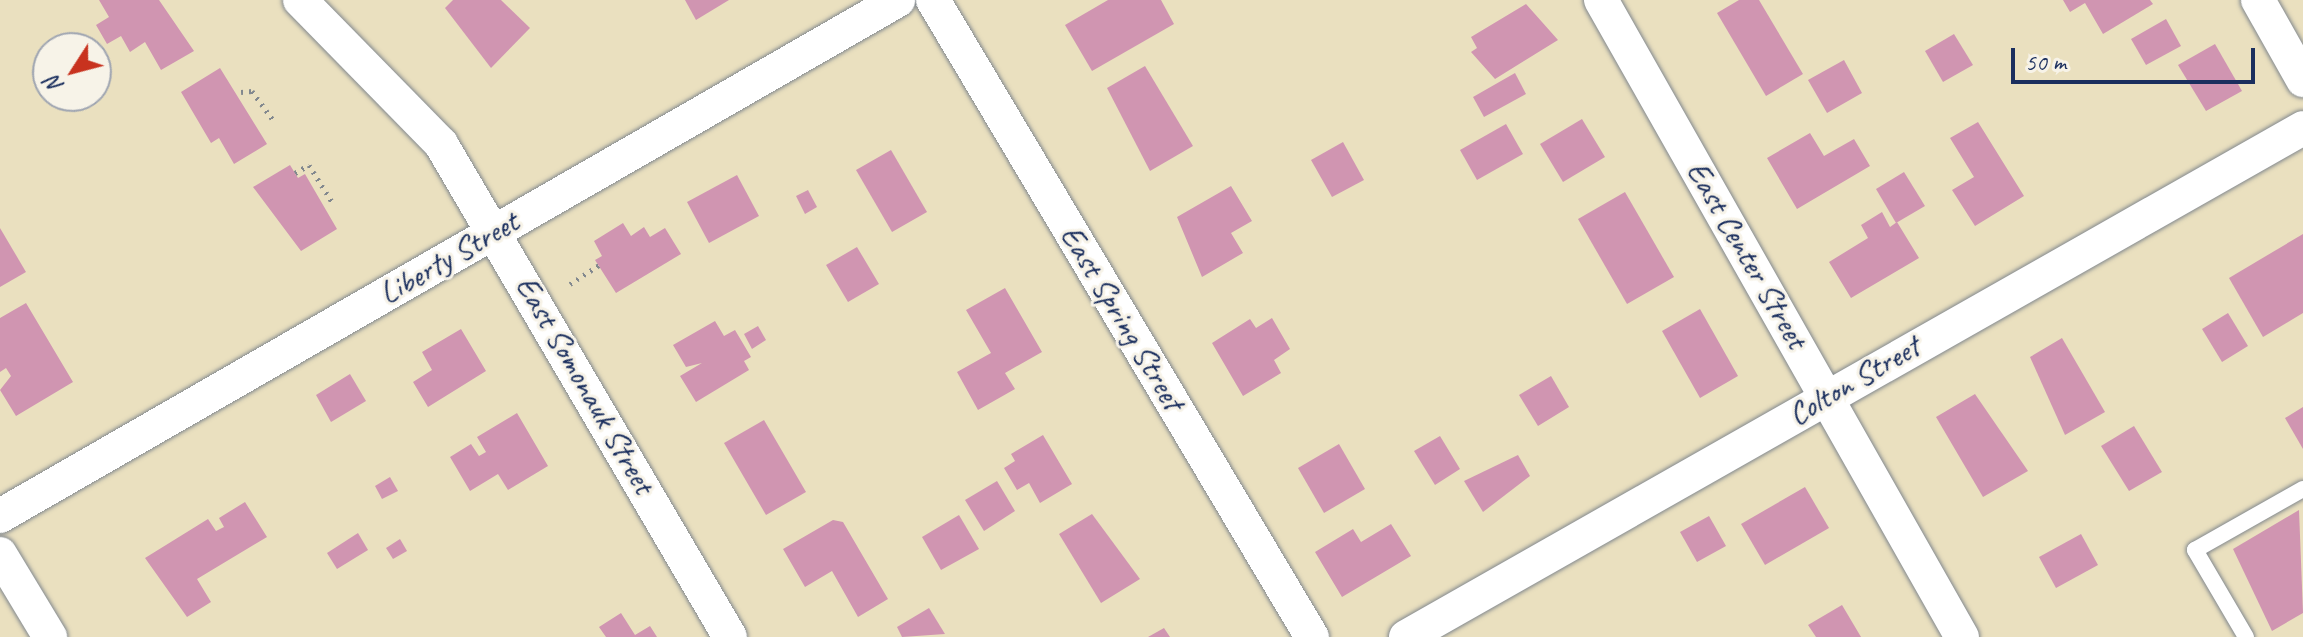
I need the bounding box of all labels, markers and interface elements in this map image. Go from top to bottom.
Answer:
north arrow [32,32,112,112]
scale bar [2015,32,2259,82]
text: 50 m [2025,47,2066,77]
text: N [39,71,70,99]
street label: East Center Street [1678,154,1816,356]
street label: Liberty Street [372,203,526,313]
street label: East Spring Street [1052,219,1192,417]
street label: East Somonauk Street [507,270,663,500]
street label: Colton Street [1781,328,1927,434]

